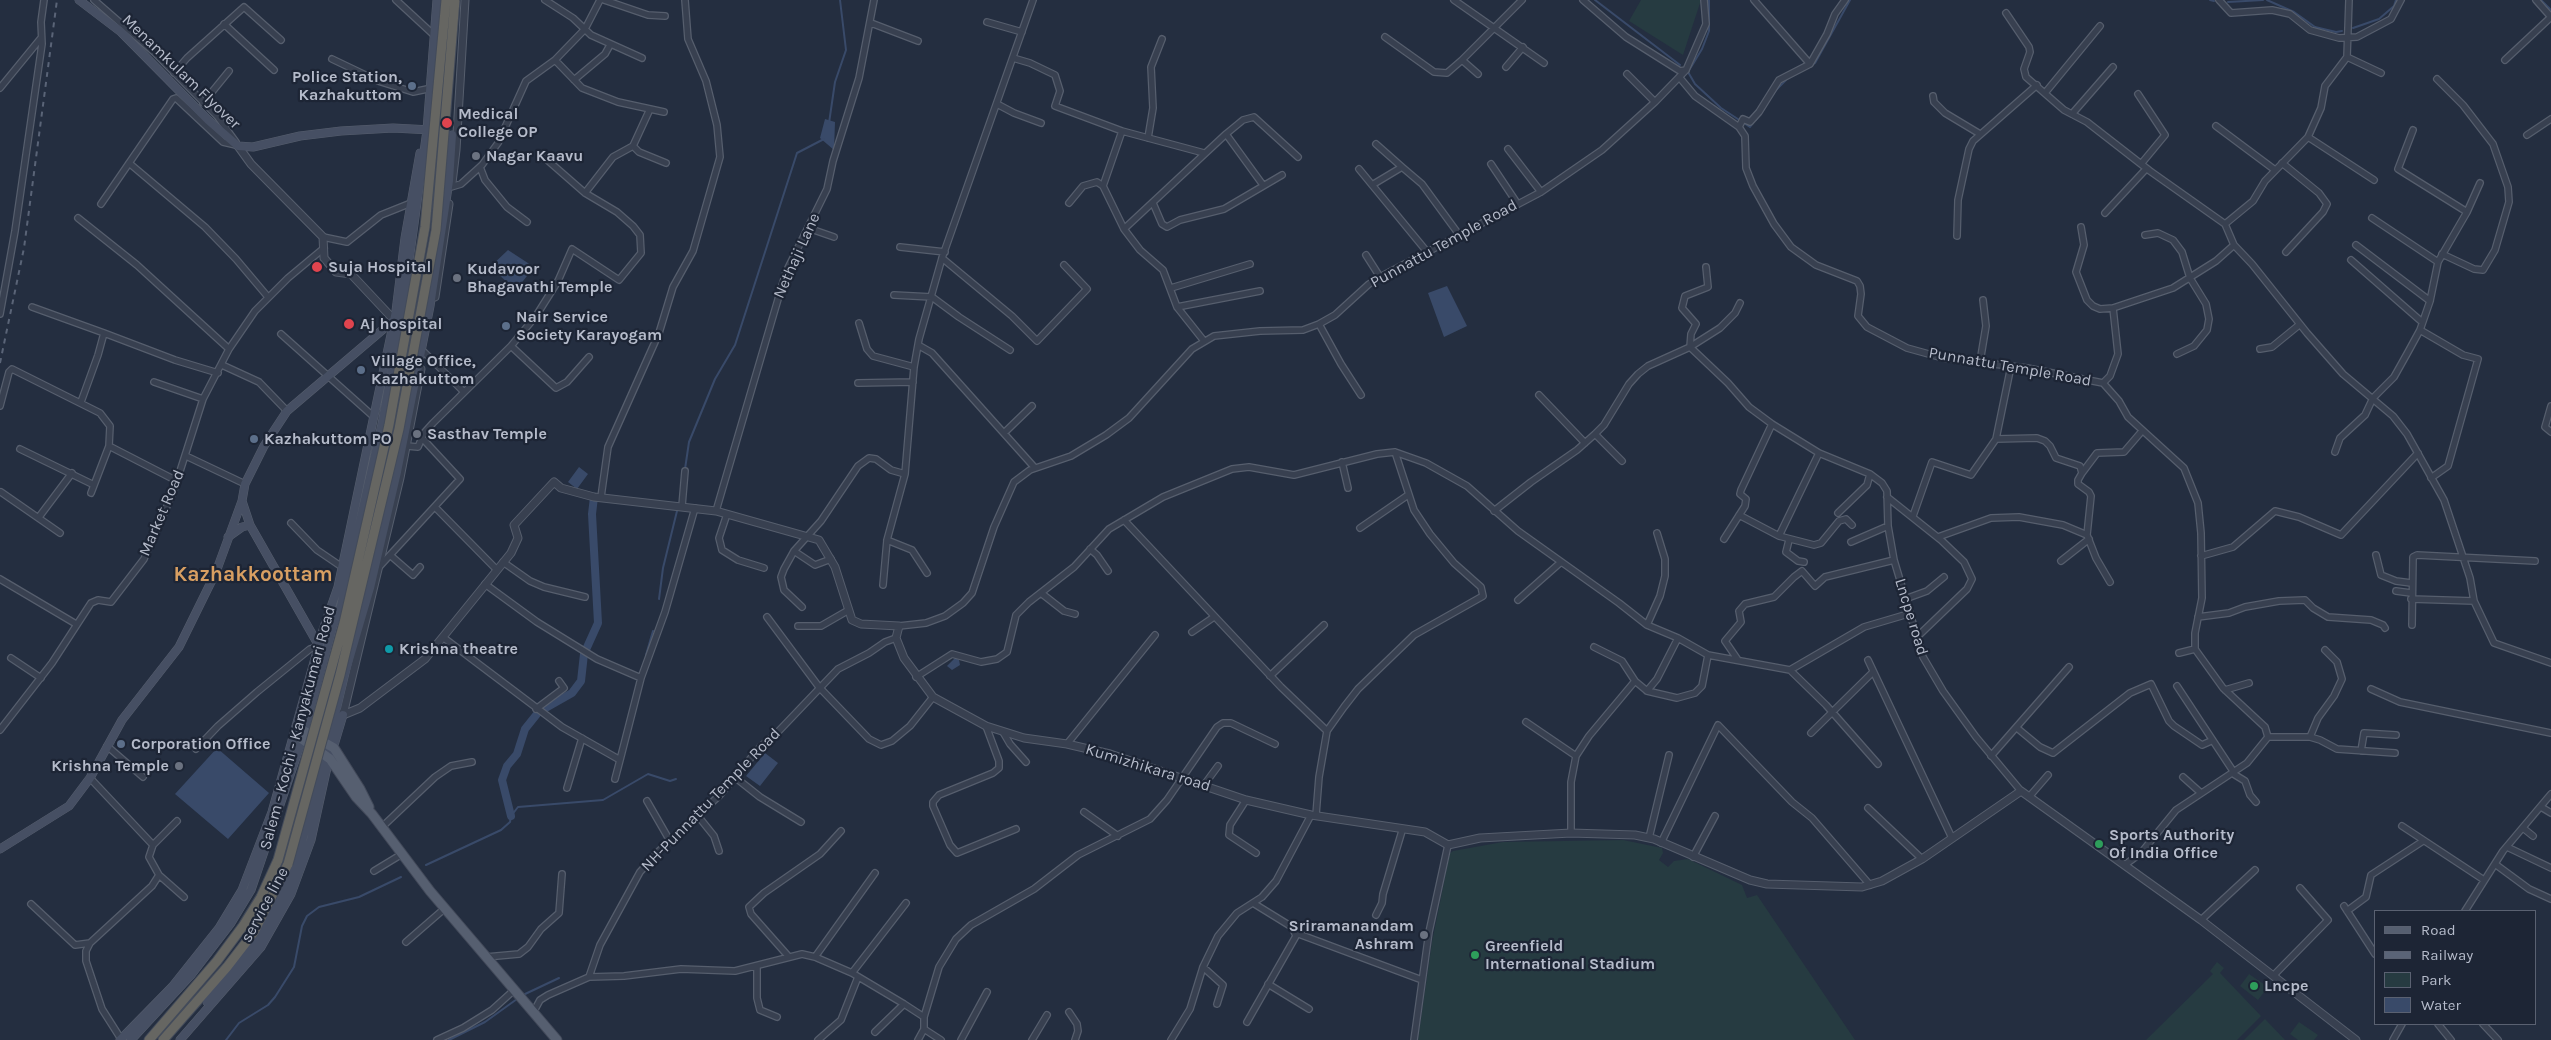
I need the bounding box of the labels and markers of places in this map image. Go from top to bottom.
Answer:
place label: Police Station, Kazhakuttom [292,67,402,105]
marker: Police Station, Kazhakuttom [406,80,418,92]
place label: Medical College OP [458,104,537,142]
marker: Medical College OP [440,116,454,130]
place label: Nagar Kaavu [486,146,583,166]
marker: Nagar Kaavu [470,150,482,162]
place label: Suja Hospital [328,257,431,277]
place label: Kudavoor Bhagavathi Temple [467,259,613,297]
marker: Suja Hospital [310,260,324,274]
marker: Kudavoor Bhagavathi Temple [451,272,463,284]
place label: Nair Service Society Karayogam [516,307,662,345]
place label: Aj hospital [360,314,442,334]
marker: Aj hospital [342,317,356,331]
marker: Nair Service Society Karayogam [500,320,512,332]
place label: Village Office, Kazhakuttom [371,351,476,389]
marker: Village Office, Kazhakuttom [355,364,367,376]
place label: Sasthav Temple [427,424,547,444]
marker: Sasthav Temple [411,428,423,440]
place label: Kazhakuttom PO [264,429,392,449]
marker: Kazhakuttom PO [248,433,260,445]
place label: Krishna theatre [399,639,518,659]
marker: Krishna theatre [383,643,395,655]
place label: Corporation Office [131,734,270,754]
marker: Corporation Office [115,738,127,750]
place label: Krishna Temple [51,756,169,776]
marker: Krishna Temple [173,760,185,772]
place label: Sports Authority Of India Office [2109,825,2234,863]
marker: Sports Authority Of India Office [2093,838,2105,850]
place label: Sriramanandam Ashram [1288,916,1414,954]
marker: Sriramanandam Ashram [1418,929,1430,941]
place label: Greenfield International Stadium [1485,936,1655,974]
marker: Greenfield International Stadium [1469,949,1481,961]
place label: Lncpe [2264,976,2309,996]
marker: Lncpe [2248,980,2260,992]

